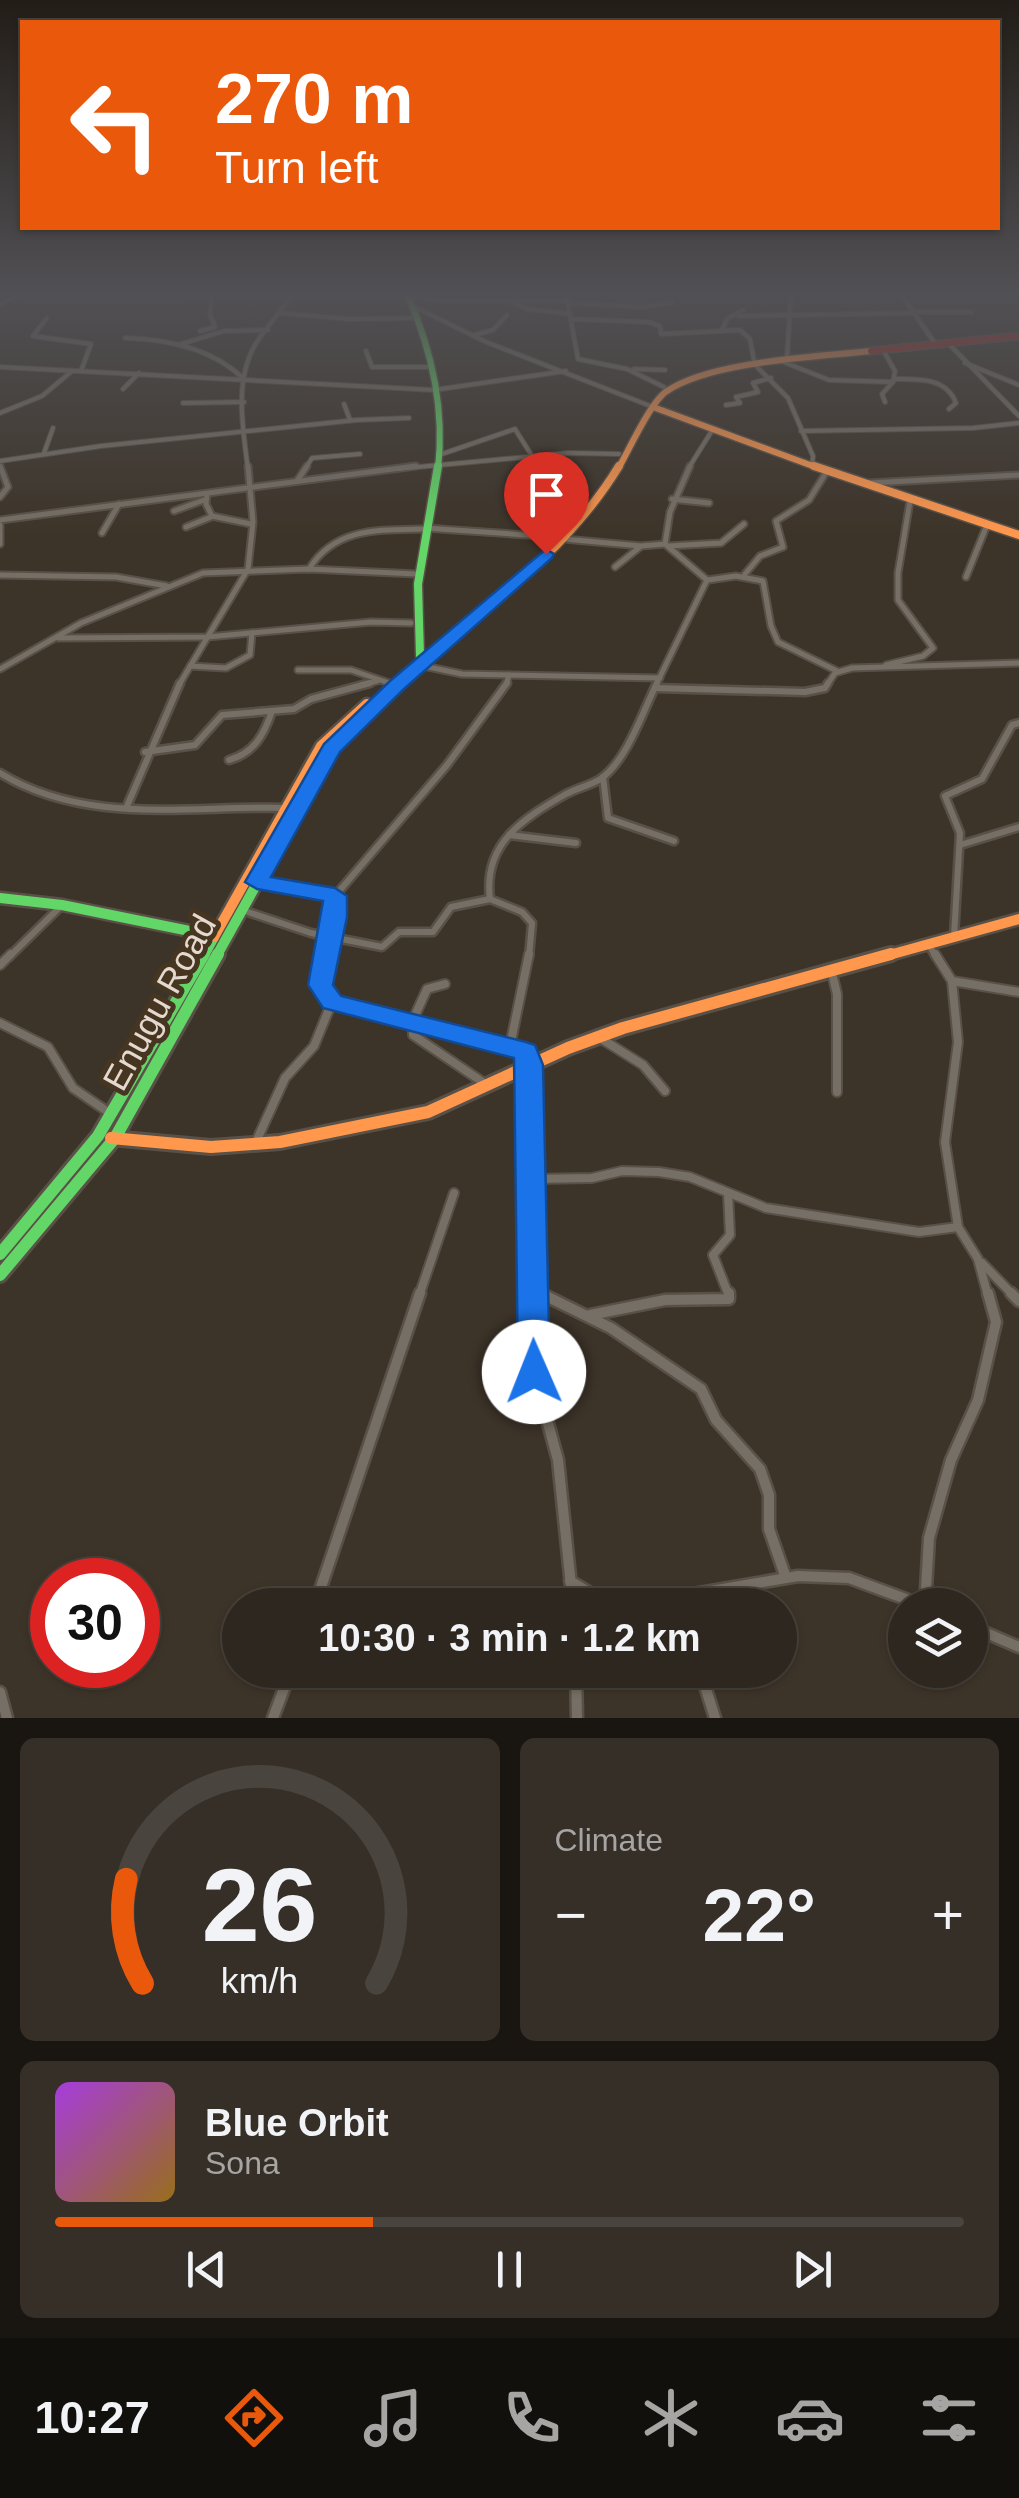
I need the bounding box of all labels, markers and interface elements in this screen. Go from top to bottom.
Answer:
icon: left [50,60,180,190]
text: 270 m [215,60,413,138]
text: Turn left [215,142,378,193]
pin [504,452,589,555]
icon: arrive [519,467,574,522]
street label: Enugu Road [95,907,223,1097]
position arrow [482,1320,586,1424]
speed limit sign: 30 [30,1558,160,1688]
map controls [888,1588,988,1688]
button: layers [888,1588,988,1688]
text: 10:30 · 3 min · 1.2 km [318,1617,701,1659]
text: Climate [555,1822,663,1858]
text: 26 [202,1847,318,1963]
text: 22° [703,1873,816,1957]
text: − [555,1884,587,1946]
text: + [932,1884,964,1946]
text: km/h [221,1961,298,2001]
text: Blue Orbit [205,2102,389,2144]
text: Sona [205,2145,280,2181]
icon: previous [179,2242,234,2297]
icon: pause [482,2242,537,2297]
icon: next [785,2242,840,2297]
icon: directions [219,2383,289,2453]
icon: music [358,2383,428,2453]
icon: phone [497,2383,567,2453]
icon: climate [636,2383,706,2453]
icon: car [775,2383,845,2453]
icon: filters [914,2383,984,2453]
text: 10:27 [35,2392,150,2443]

